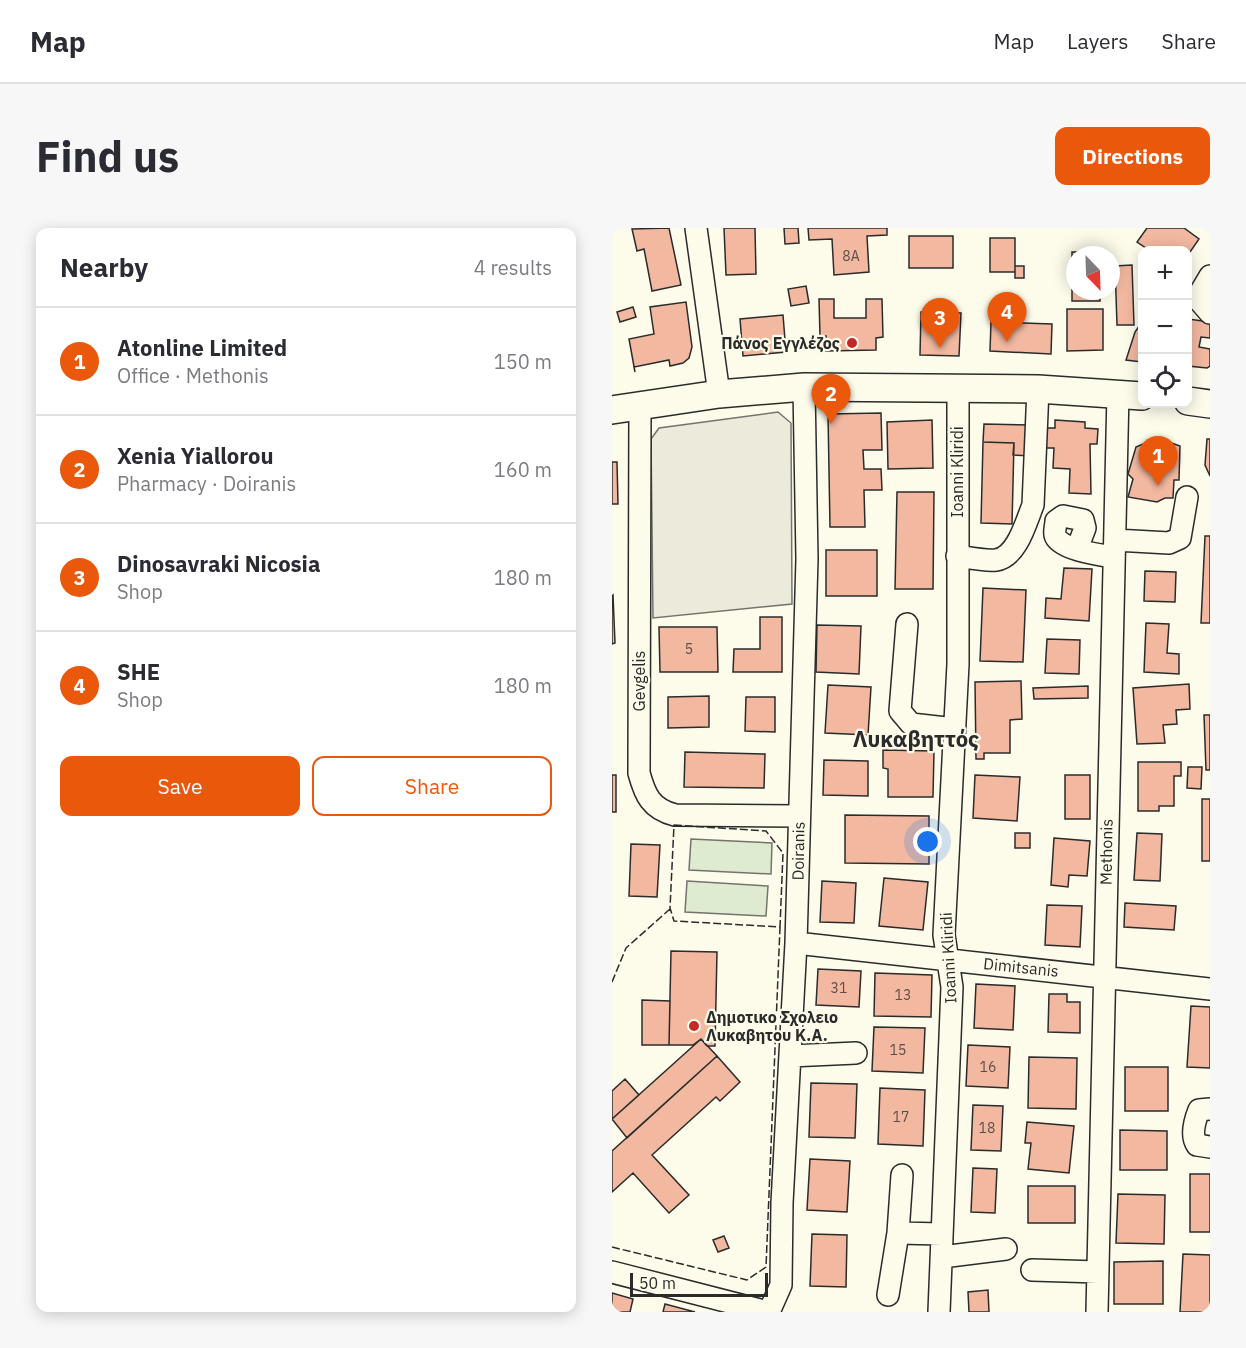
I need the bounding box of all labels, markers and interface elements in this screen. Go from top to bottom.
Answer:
text: Map [30,23,86,60]
text: Map [994,27,1034,55]
text: Layers [1067,27,1129,55]
text: Share [1162,27,1216,55]
button: Directions [1055,127,1210,185]
text: Find us [36,129,179,184]
north arrow [1066,246,1120,300]
map controls [1138,246,1192,408]
button: + [1138,246,1192,300]
house number: 8A [842,247,860,265]
text: Nearby [60,250,148,284]
text: 4 results [474,254,552,281]
pin: 4 [988,292,1026,342]
pin: 3 [920,298,960,348]
button: − [1138,300,1192,354]
text: Atonline Limited [117,333,287,362]
place label: Πάνος Εγγλέζος [721,333,840,353]
marker: Πάνος Εγγλέζος [845,336,859,350]
text: 1 [74,348,86,375]
text: 150 m [494,348,552,375]
button: locate [1138,354,1192,408]
text: Office · Methonis [117,362,269,389]
pin: 2 [812,374,850,424]
street label: Ioanni Kliridi [947,426,967,518]
pin: 1 [1138,436,1178,486]
text: Xenia Yiallorou [117,441,274,470]
text: 2 [74,456,86,483]
text: 160 m [494,456,552,483]
text: Pharmacy · Doiranis [117,470,296,497]
text: Dinosavraki Nicosia [117,549,320,578]
text: 3 [74,564,86,591]
text: 180 m [494,564,552,591]
text: Shop [117,578,163,605]
house number: 5 [685,640,693,658]
street label: Gevgelis [629,651,649,711]
text: SHE [117,657,160,686]
text: 4 [74,672,86,699]
text: 180 m [494,672,552,699]
text: Shop [117,686,163,713]
district label: Λυκαβηττός [853,724,979,753]
button: Save [60,756,300,816]
button: Share [312,756,552,816]
street label: Methonis [1095,819,1117,885]
street label: Doiranis [787,821,809,881]
your location [913,827,942,856]
street label: Ioanni Kliridi [936,912,960,1004]
street label: Dimitsanis [982,953,1060,981]
house number: 31 [831,979,847,997]
house number: 13 [895,986,911,1004]
place label: Δημοτικο Σχολειο Λυκαβητου Κ.Α. [706,1007,838,1045]
marker: Δημοτικο Σχολειο Λυκαβητου Κ.Α. [687,1019,701,1033]
house number: 15 [890,1041,906,1059]
house number: 16 [980,1058,996,1076]
house number: 17 [893,1108,909,1126]
house number: 18 [979,1119,995,1137]
scale bar [630,1270,768,1298]
text: 50 m [639,1273,676,1293]

